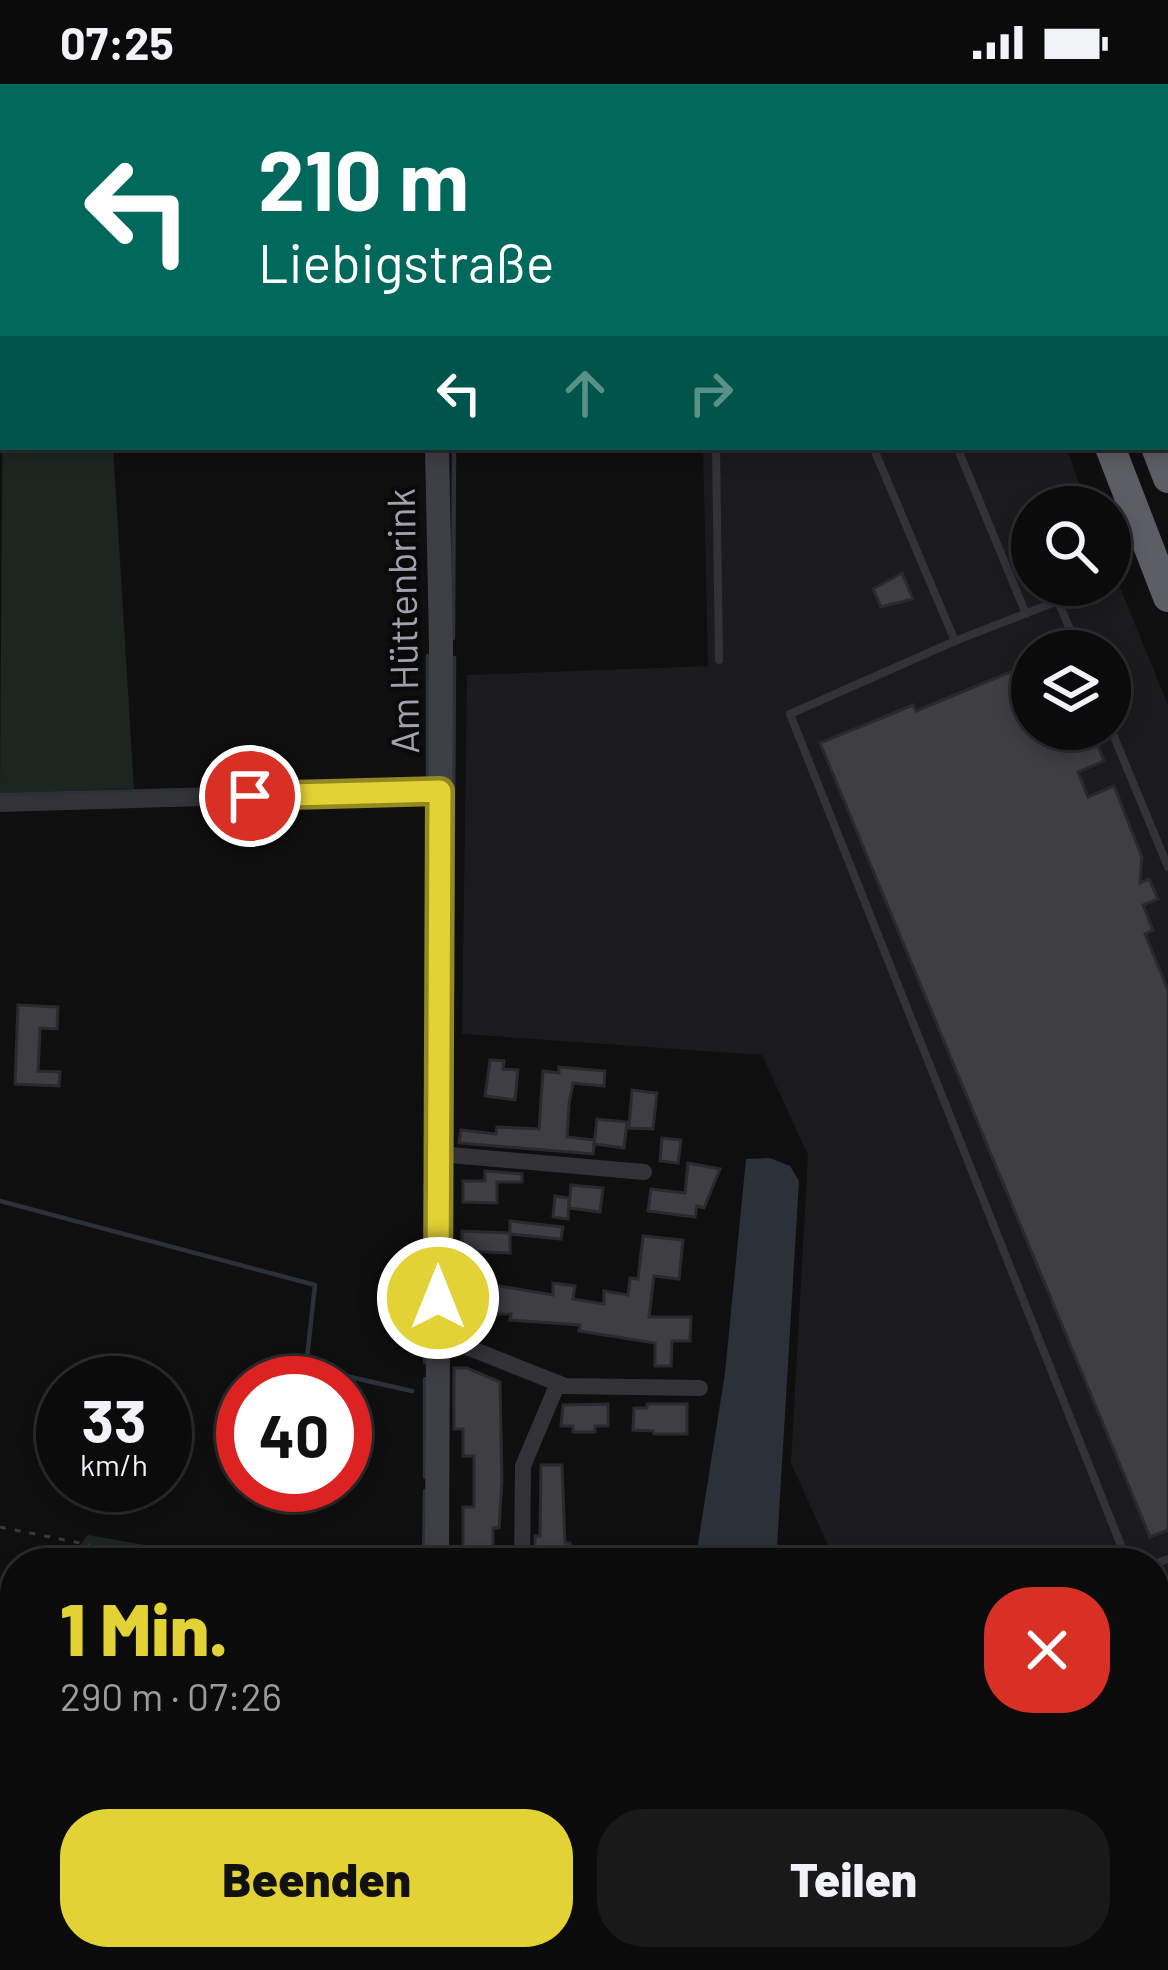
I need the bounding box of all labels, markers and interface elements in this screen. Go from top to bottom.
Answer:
text: 07:25 [60,15,174,69]
text: 210 m [258,127,469,228]
icon: left [60,132,216,288]
text: Liebigstraße [258,229,555,294]
icon: left [426,360,492,426]
icon: ahead [552,360,618,426]
icon: right [678,360,744,426]
map controls [1011,486,1131,750]
button: search [1011,486,1131,606]
street label: Am Hüttenbrink [376,488,427,754]
button: layers [1011,630,1131,750]
pin [199,745,301,847]
icon: arrive [217,763,283,829]
position arrow [375,1235,501,1361]
speed limit sign: 40 [216,1356,372,1512]
text: 33 [82,1383,146,1455]
text: km/h [80,1446,148,1482]
text: 1 Min. [60,1584,228,1670]
button: close [984,1587,1110,1713]
text: 290 m · 07:26 [60,1672,282,1719]
button: Beenden [60,1809,573,1947]
button: Teilen [597,1809,1110,1947]

